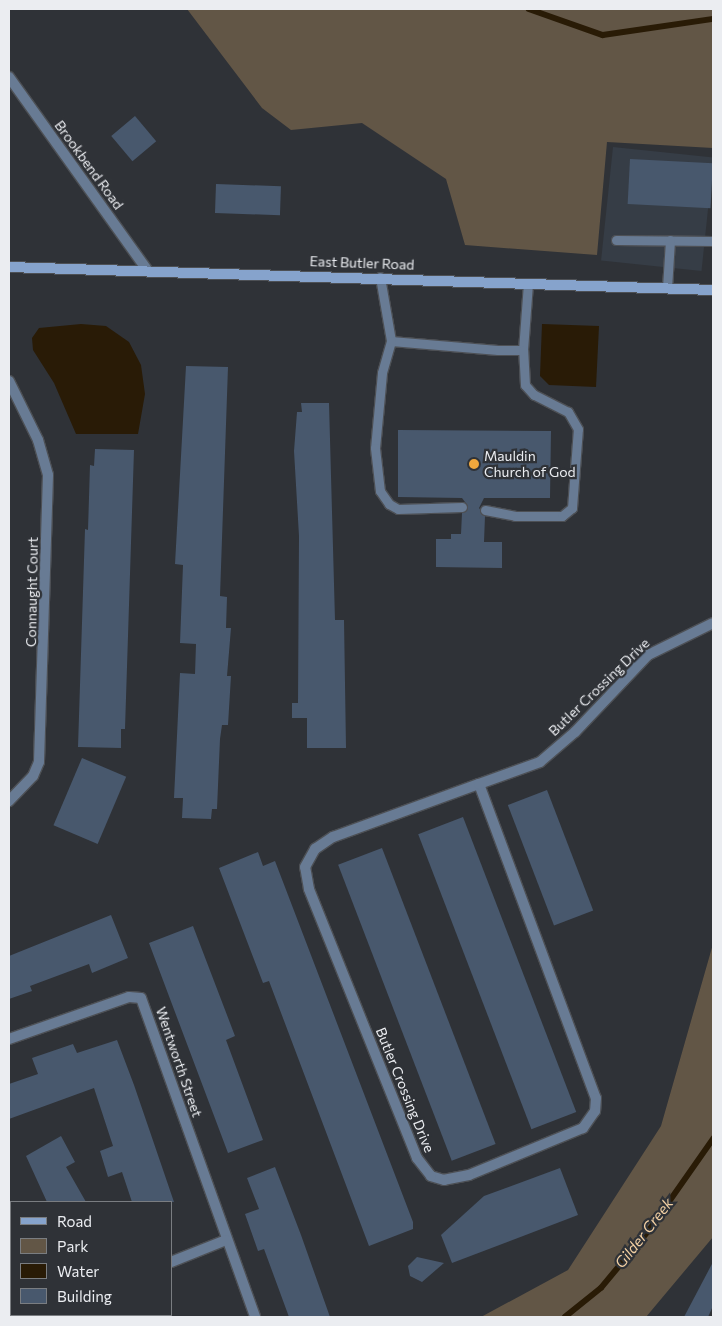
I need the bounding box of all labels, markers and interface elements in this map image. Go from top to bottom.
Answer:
street label: Brookbend Road [51,117,127,213]
street label: East Butler Road [309,253,415,273]
place label: Mauldin Church of God [484,448,576,481]
marker: Mauldin Church of God [468,458,480,470]
street label: Connaught Court [23,537,41,647]
street label: Butler Crossing Drive [545,635,653,739]
street label: Wentworth Street [152,1005,206,1119]
street label: Butler Crossing Drive [372,1025,438,1155]
water label: Gilder Creek [611,1194,677,1272]
legend [10,1201,172,1316]
text: Road [57,1212,92,1230]
text: Park [57,1237,88,1255]
text: Water [57,1262,99,1280]
text: Building [57,1287,112,1305]

